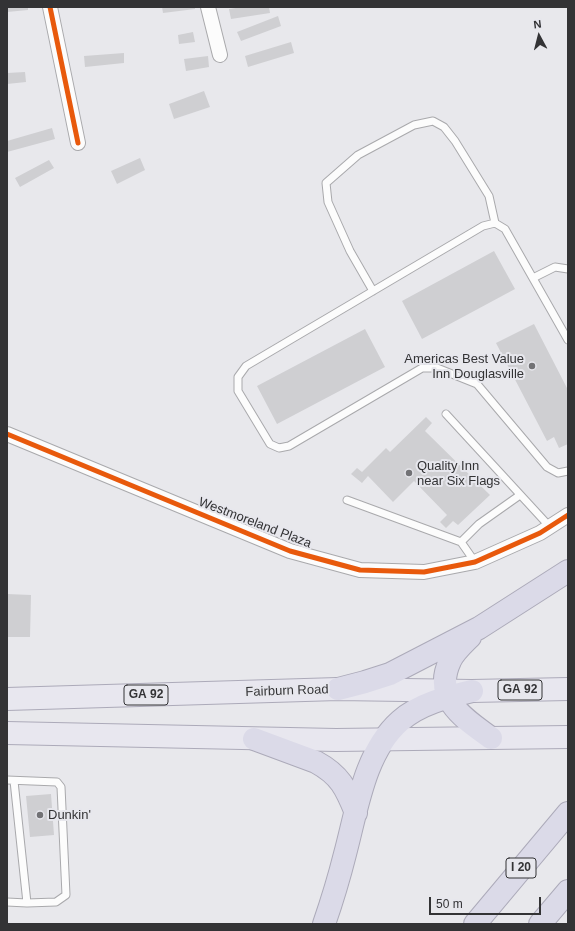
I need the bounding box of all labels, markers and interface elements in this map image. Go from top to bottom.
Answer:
north arrow [519,16,559,56]
text: N [533,18,542,31]
place label: Americas Best Value Inn Douglasville [404,351,524,382]
marker: Americas Best Value Inn Douglasville [527,361,537,371]
place label: Quality Inn near Six Flags [417,458,500,489]
marker: Quality Inn near Six Flags [404,468,414,478]
street label: Westmoreland Plaza [196,494,314,552]
road number: GA 92 [498,680,542,700]
street label: Fairburn Road [245,682,329,700]
road number: GA 92 [124,685,168,705]
place label: Dunkin' [48,807,91,823]
marker: Dunkin' [35,810,45,820]
road number: I 20 [506,858,536,878]
scale bar [431,889,543,915]
text: 50 m [436,897,463,911]

